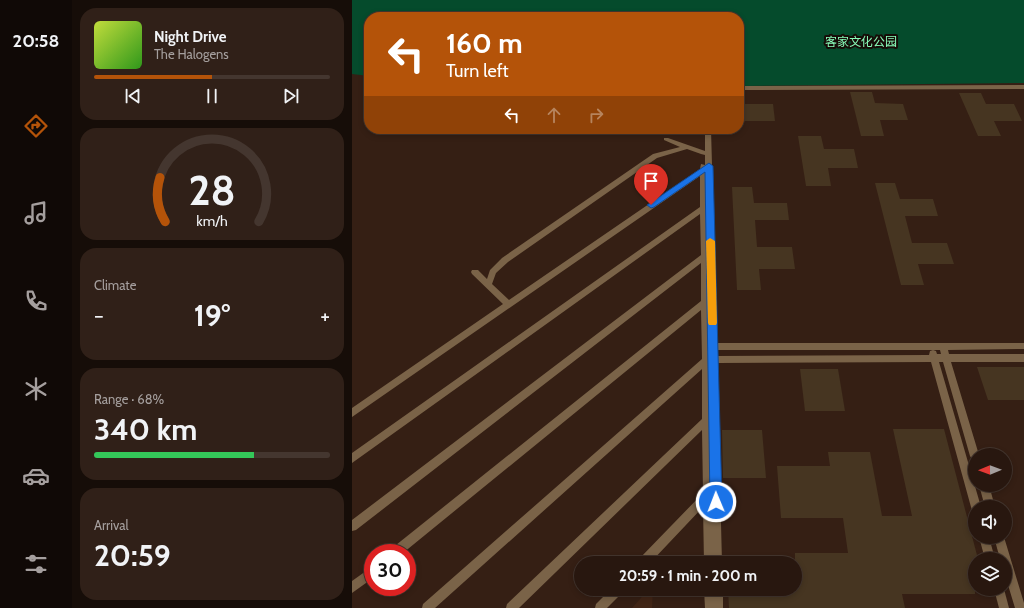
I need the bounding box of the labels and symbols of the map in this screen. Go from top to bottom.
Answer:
park label: 客家文化公园 [825,34,897,49]
pin [634,164,668,205]
north arrow [968,448,1012,492]
position arrow [695,481,737,523]
speed limit sign: 30 [364,544,416,596]

